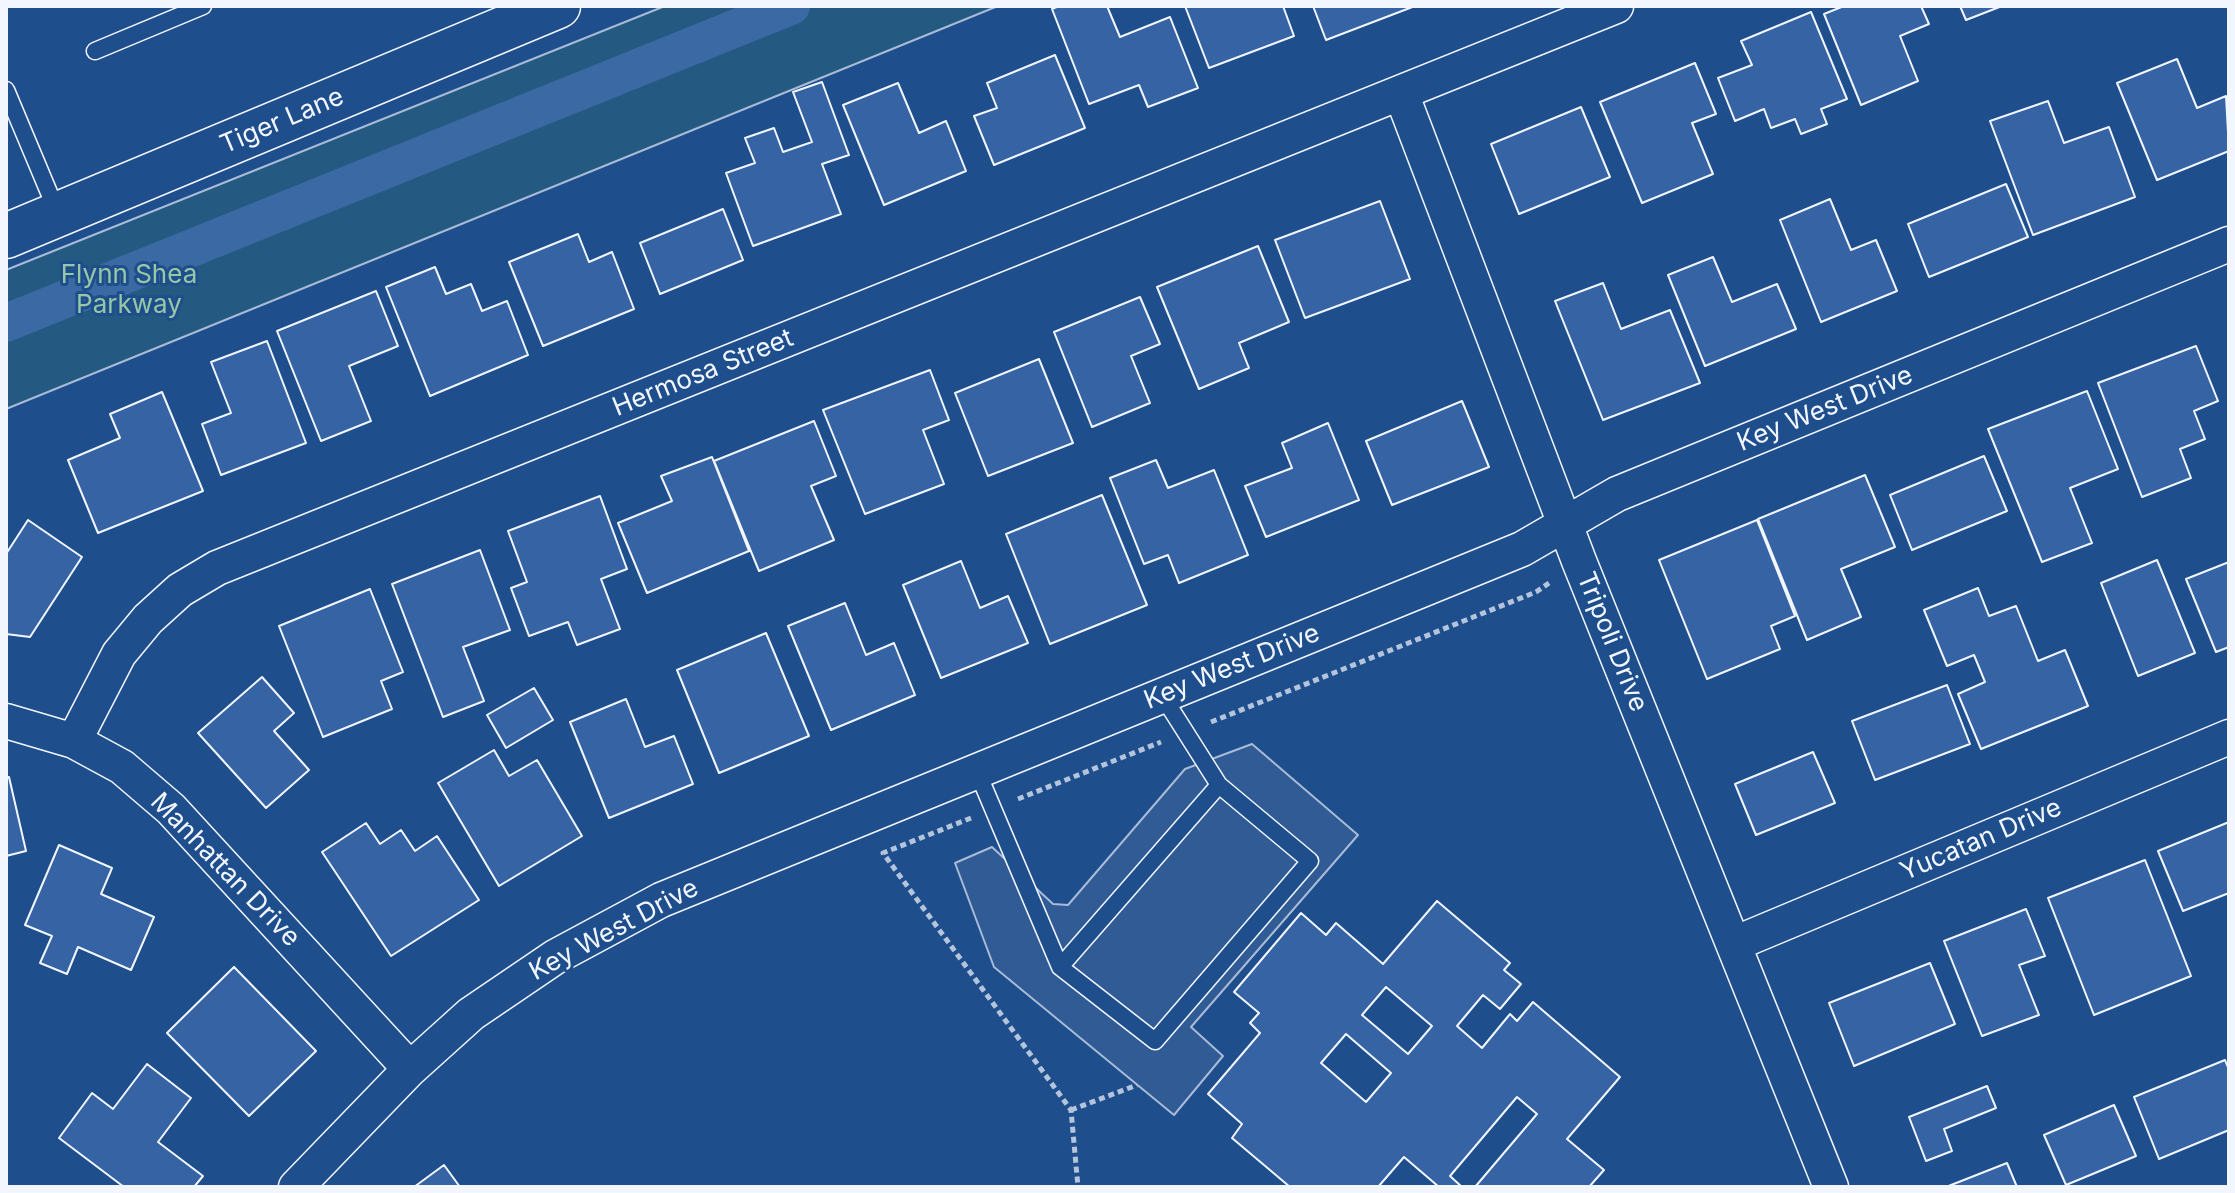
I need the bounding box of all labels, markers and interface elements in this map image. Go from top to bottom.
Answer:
street label: Tiger Lane [216,81,348,161]
park label: Flynn Shea Parkway [61,259,197,320]
street label: Hermosa Street [608,323,798,423]
street label: Key West Drive [1733,360,1917,458]
street label: Tripoli Drive [1570,568,1654,716]
street label: Key West Drive [1140,618,1324,716]
street label: Manhattan Drive [144,787,306,953]
street label: Yucatan Drive [1896,792,2066,888]
street label: Key West Drive [524,872,704,988]

